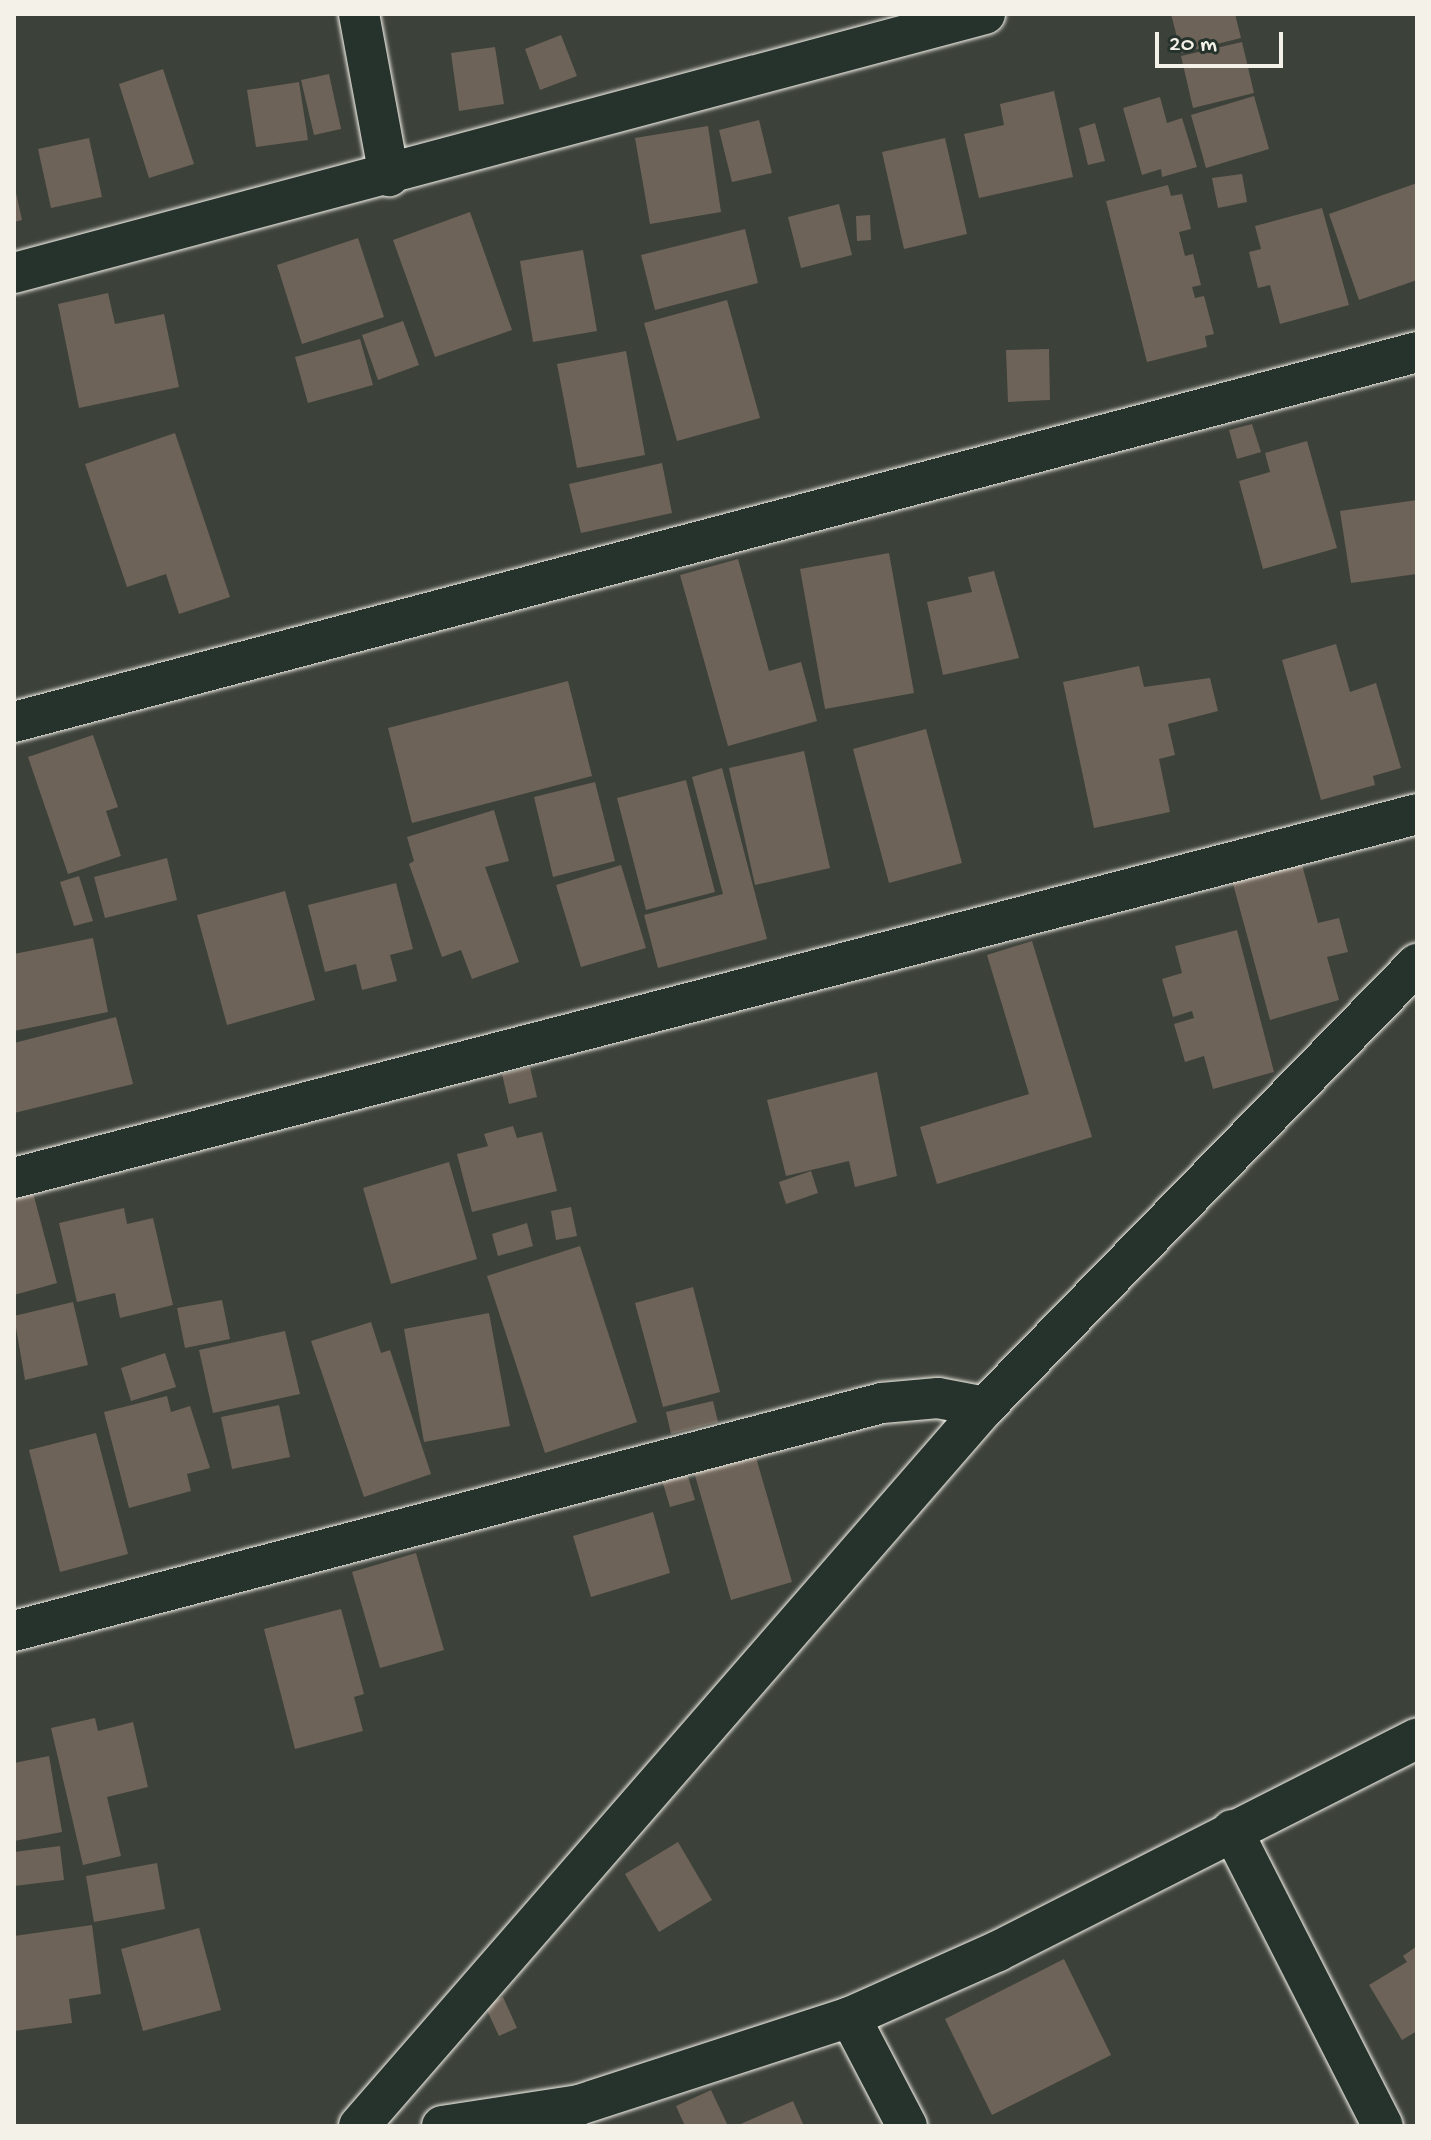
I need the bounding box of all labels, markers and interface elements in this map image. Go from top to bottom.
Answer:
scale bar [1159,16,1287,66]
text: 20 m [1169,31,1217,60]

